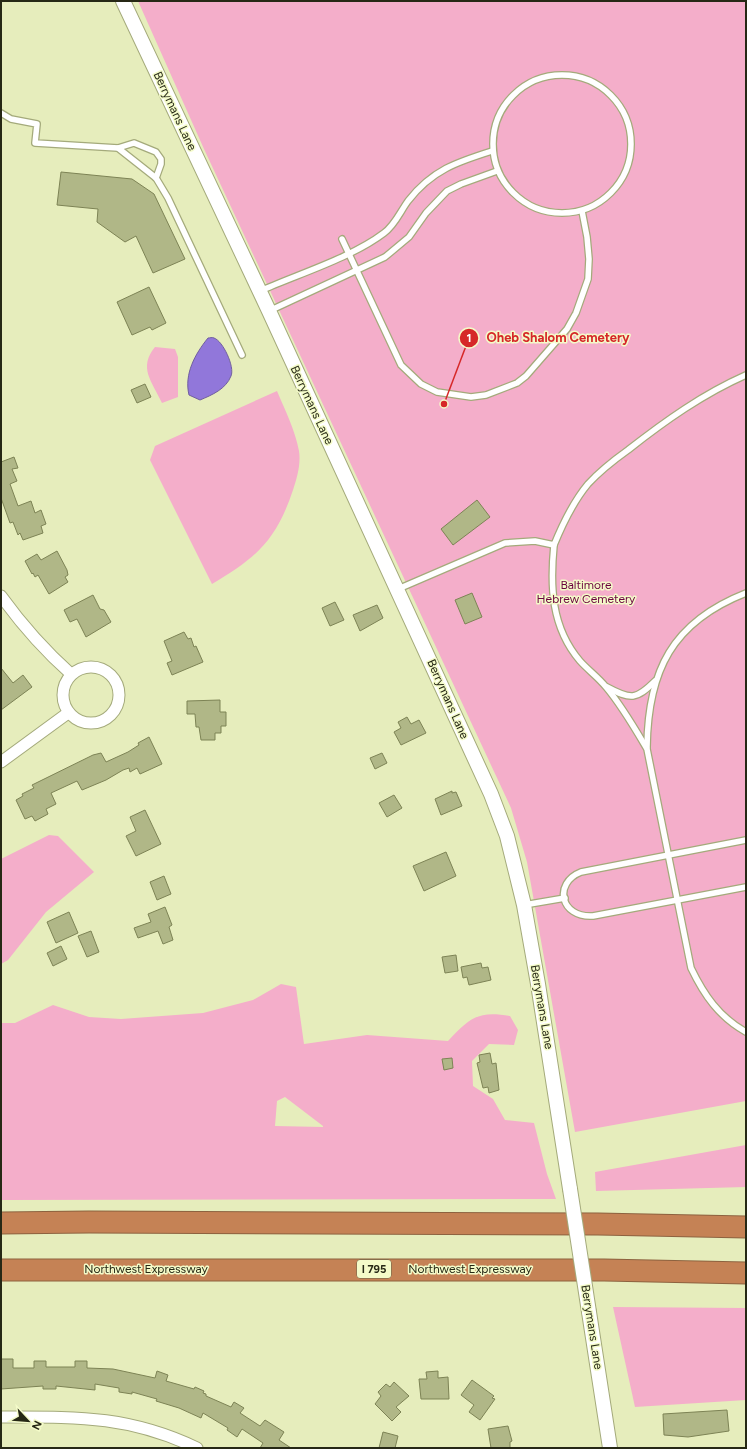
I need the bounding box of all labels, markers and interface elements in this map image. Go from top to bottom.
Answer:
street label: Berrymans Lane [151,69,200,153]
callout: Oheb Shalom Cemetery [459,325,638,350]
text: Oheb Shalom Cemetery [487,330,630,345]
text: 1 [466,331,472,345]
street label: Berrymans Lane [288,363,337,447]
park label: Baltimore Hebrew Cemetery [537,578,636,606]
street label: Berrymans Lane [424,657,472,741]
street label: Berrymans Lane [528,964,556,1051]
road number: I 795 [357,1260,391,1278]
street label: Northwest Expressway [84,1262,209,1276]
street label: Northwest Expressway [408,1262,533,1276]
street label: Berrymans Lane [578,1284,606,1371]
north arrow [8,1401,48,1441]
text: N [29,1418,44,1432]

